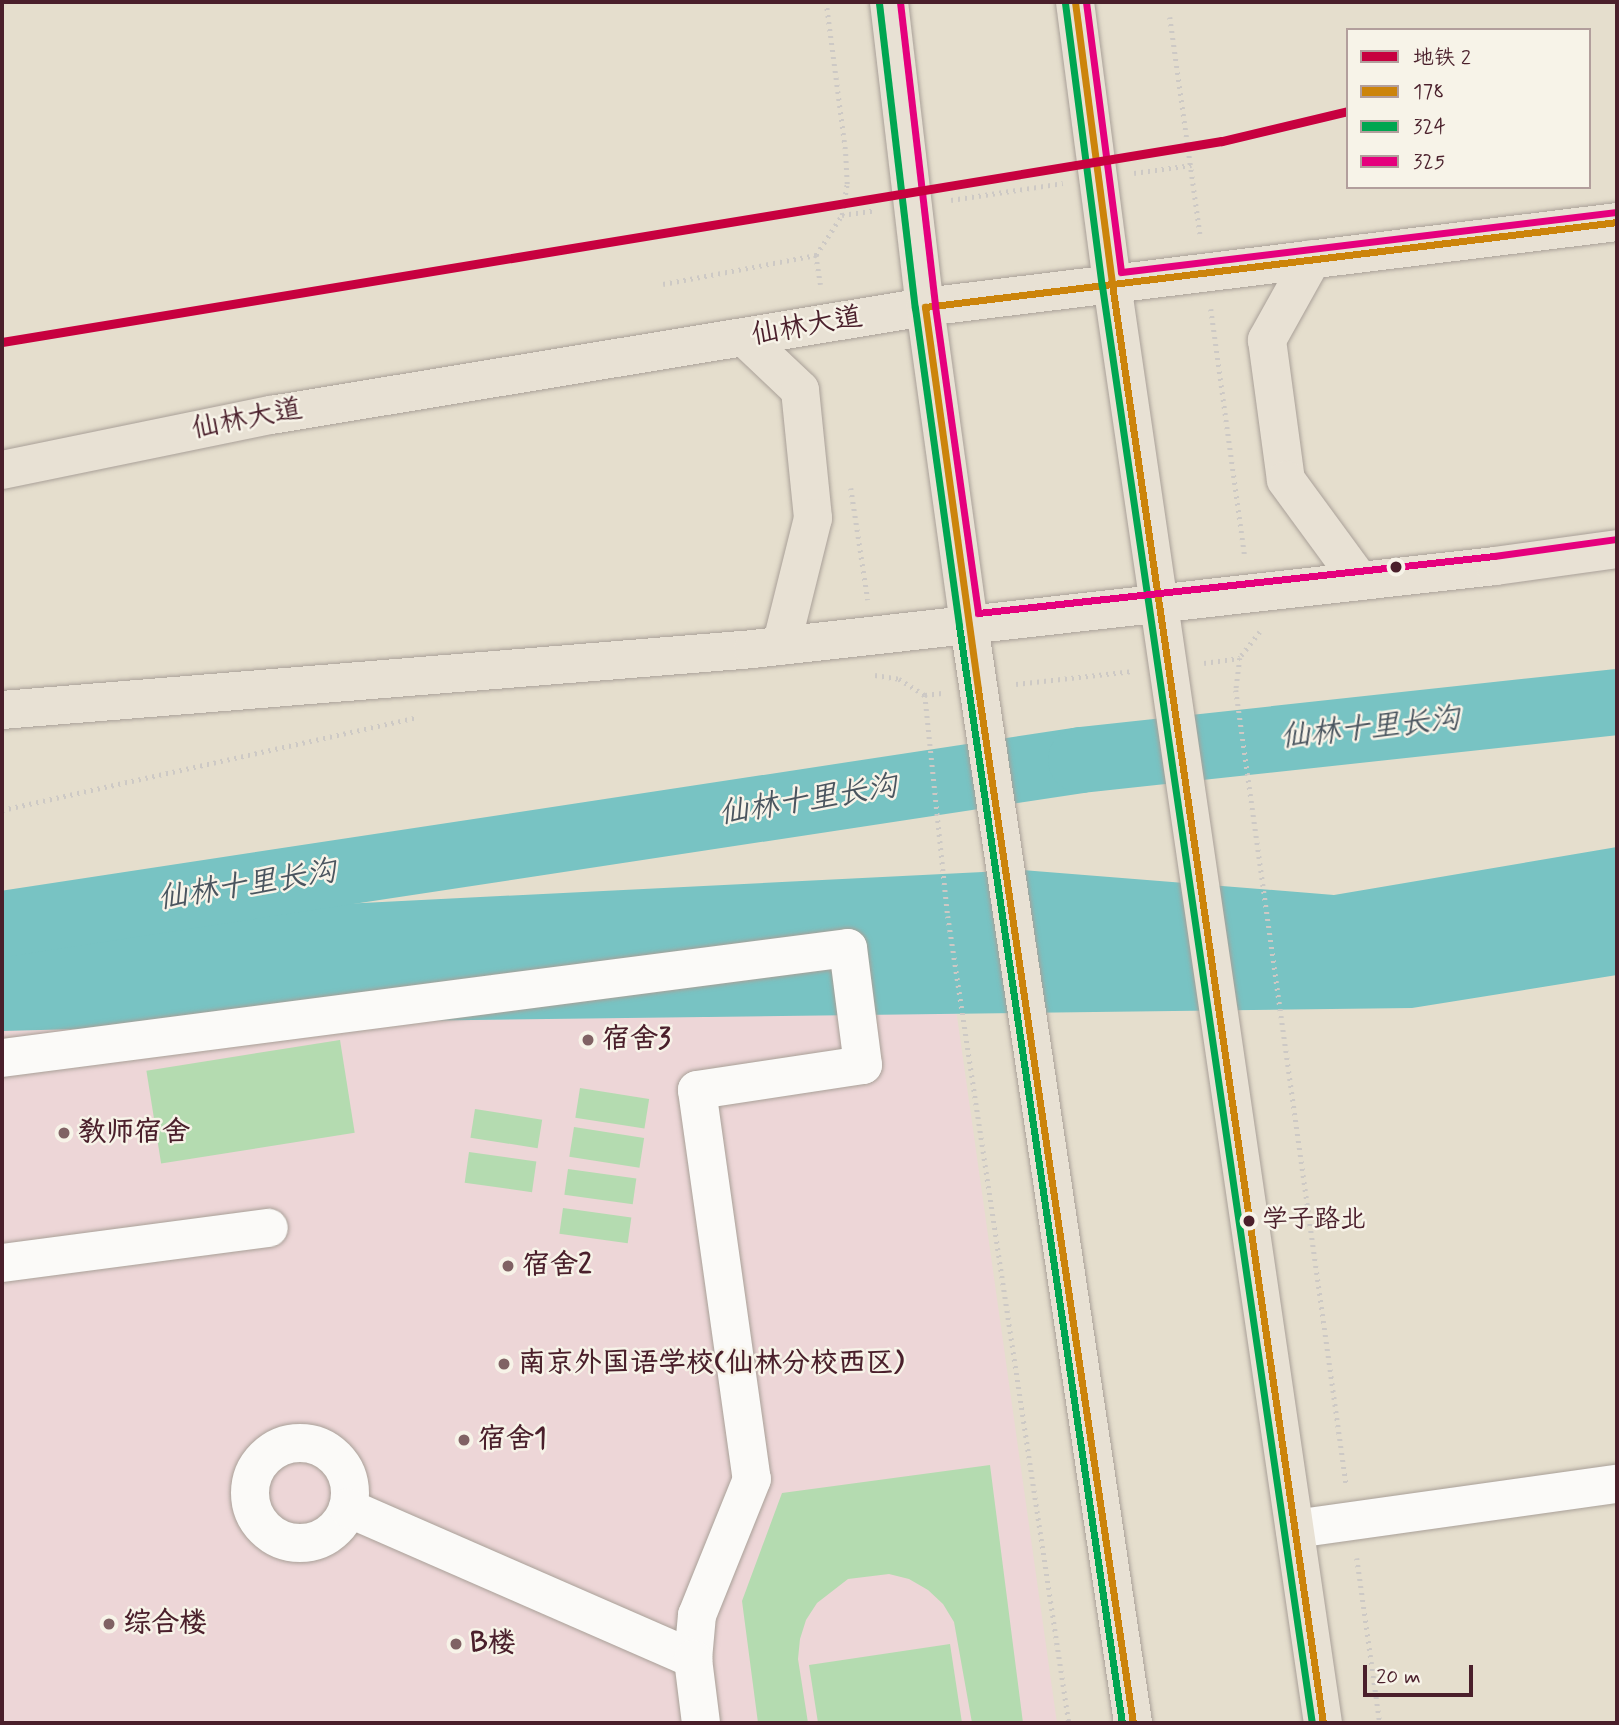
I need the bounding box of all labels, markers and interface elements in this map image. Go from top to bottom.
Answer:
legend [1346,28,1591,189]
text: 地铁 2 [1413,44,1471,72]
text: 178 [1413,78,1444,106]
text: 324 [1413,113,1446,141]
text: 325 [1413,148,1445,176]
street label: 仙林大道 [749,301,865,353]
street label: 仙林大道 [189,393,305,447]
unlabelled marker [1389,560,1403,574]
water label: 仙林十里长沟 [1279,702,1461,756]
water label: 仙林十里长沟 [716,769,900,833]
water label: 仙林十里长沟 [155,854,339,918]
place label: 宿舍3 [602,1023,671,1057]
marker: 宿舍3 [580,1032,596,1048]
place label: 教师宿舍 [78,1116,190,1150]
marker: 教师宿舍 [56,1125,72,1141]
place label: 学子路北 [1262,1205,1366,1237]
marker: 学子路北 [1242,1214,1256,1228]
place label: 宿舍2 [522,1249,592,1283]
marker: 宿舍2 [500,1258,516,1274]
place label: 南京外国语学校(仙林分校西区) [518,1347,904,1381]
marker: 南京外国语学校(仙林分校西区) [496,1356,512,1372]
place label: 宿舍1 [478,1423,547,1457]
marker: 宿舍1 [456,1432,472,1448]
place label: 综合楼 [123,1607,207,1641]
marker: 综合楼 [101,1616,117,1632]
place label: B楼 [470,1627,516,1661]
marker: B楼 [448,1636,464,1652]
scale bar [1367,1652,1477,1696]
text: 20 m [1376,1663,1421,1691]

